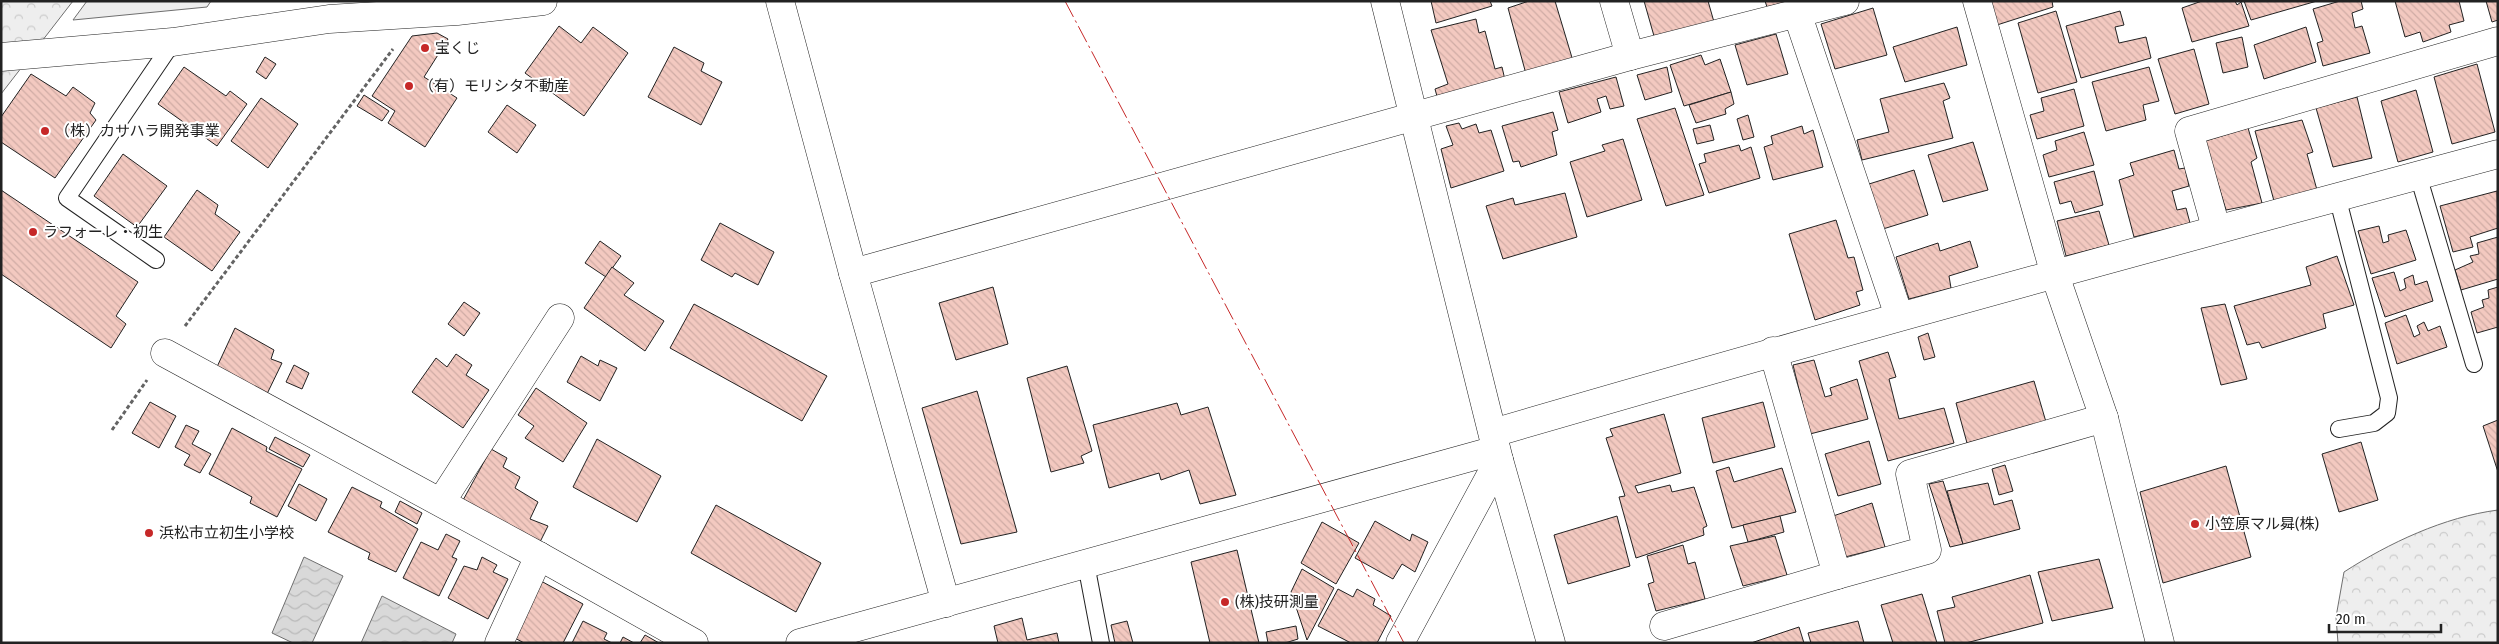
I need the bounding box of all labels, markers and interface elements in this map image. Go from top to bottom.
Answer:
place label: 宝くじ [435,39,480,57]
marker: 宝くじ [419,42,431,54]
place label: （有）モリシタ不動産 [419,77,569,95]
marker: （有）モリシタ不動産 [403,80,415,92]
place label: （株）カサハラ開発事業 [55,122,219,140]
marker: （株）カサハラ開発事業 [39,125,51,137]
place label: ラフォーレ・初生 [43,223,163,241]
marker: ラフォーレ・初生 [27,226,39,238]
place label: 小笠原マル曻(株) [2205,515,2319,533]
marker: 小笠原マル曻(株) [2189,518,2201,530]
place label: 浜松市立初生小学校 [159,524,294,542]
marker: 浜松市立初生小学校 [143,527,155,539]
place label: (株)技研測量 [1235,593,1319,611]
marker: (株)技研測量 [1219,596,1231,608]
scale bar [2329,602,2442,634]
text: 20 m [2336,610,2366,628]

